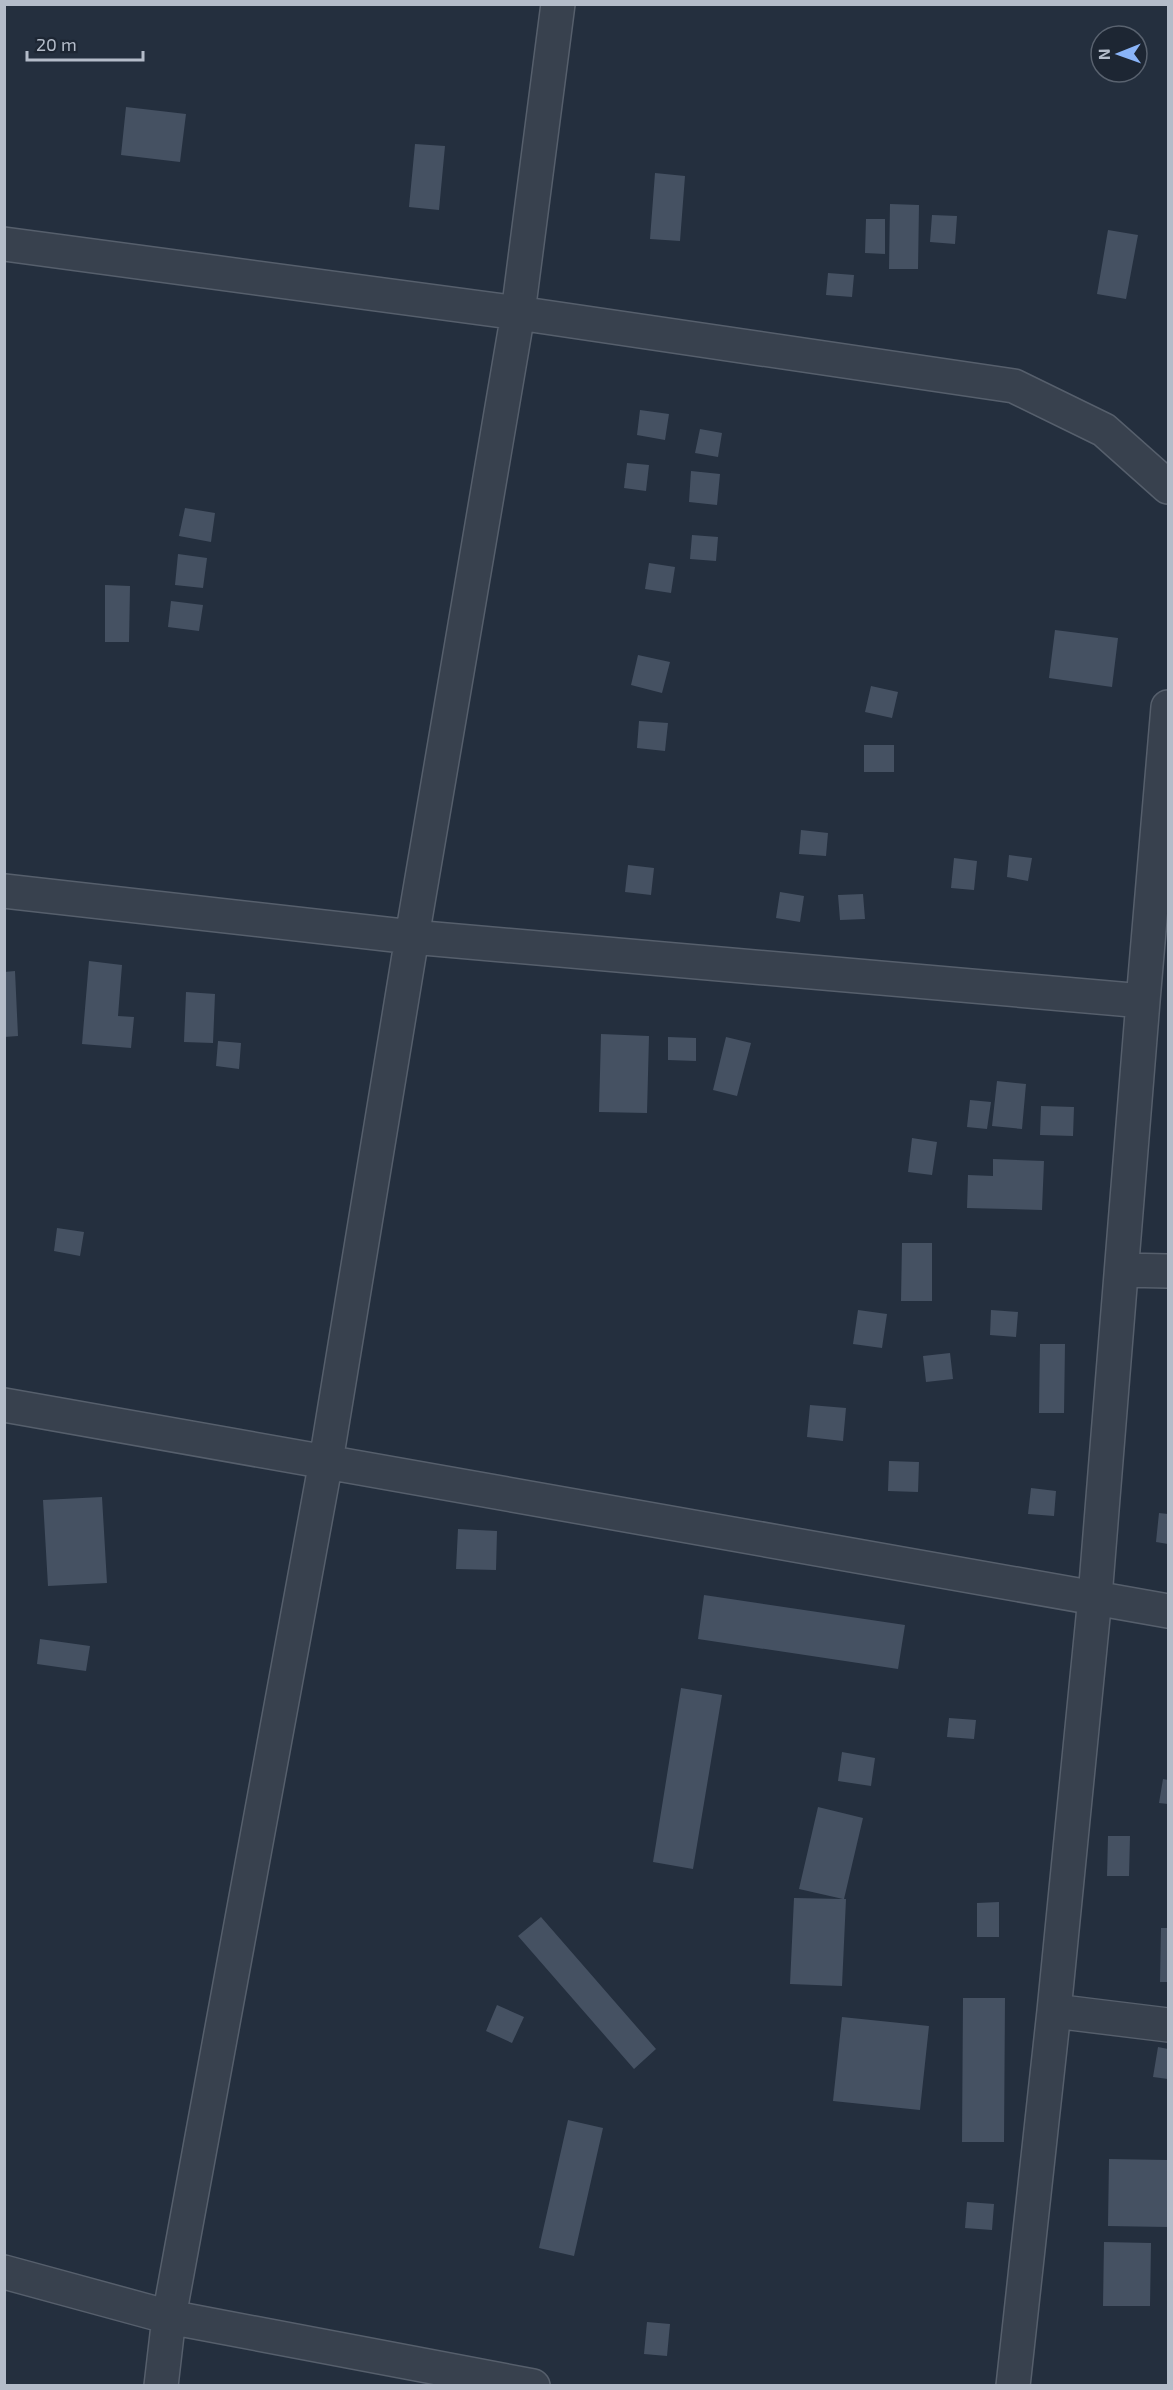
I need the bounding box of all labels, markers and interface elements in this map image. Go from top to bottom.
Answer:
scale bar [27,24,142,62]
north arrow [1089,24,1149,84]
text: 20 m [36,33,77,55]
text: N [1094,48,1113,60]

